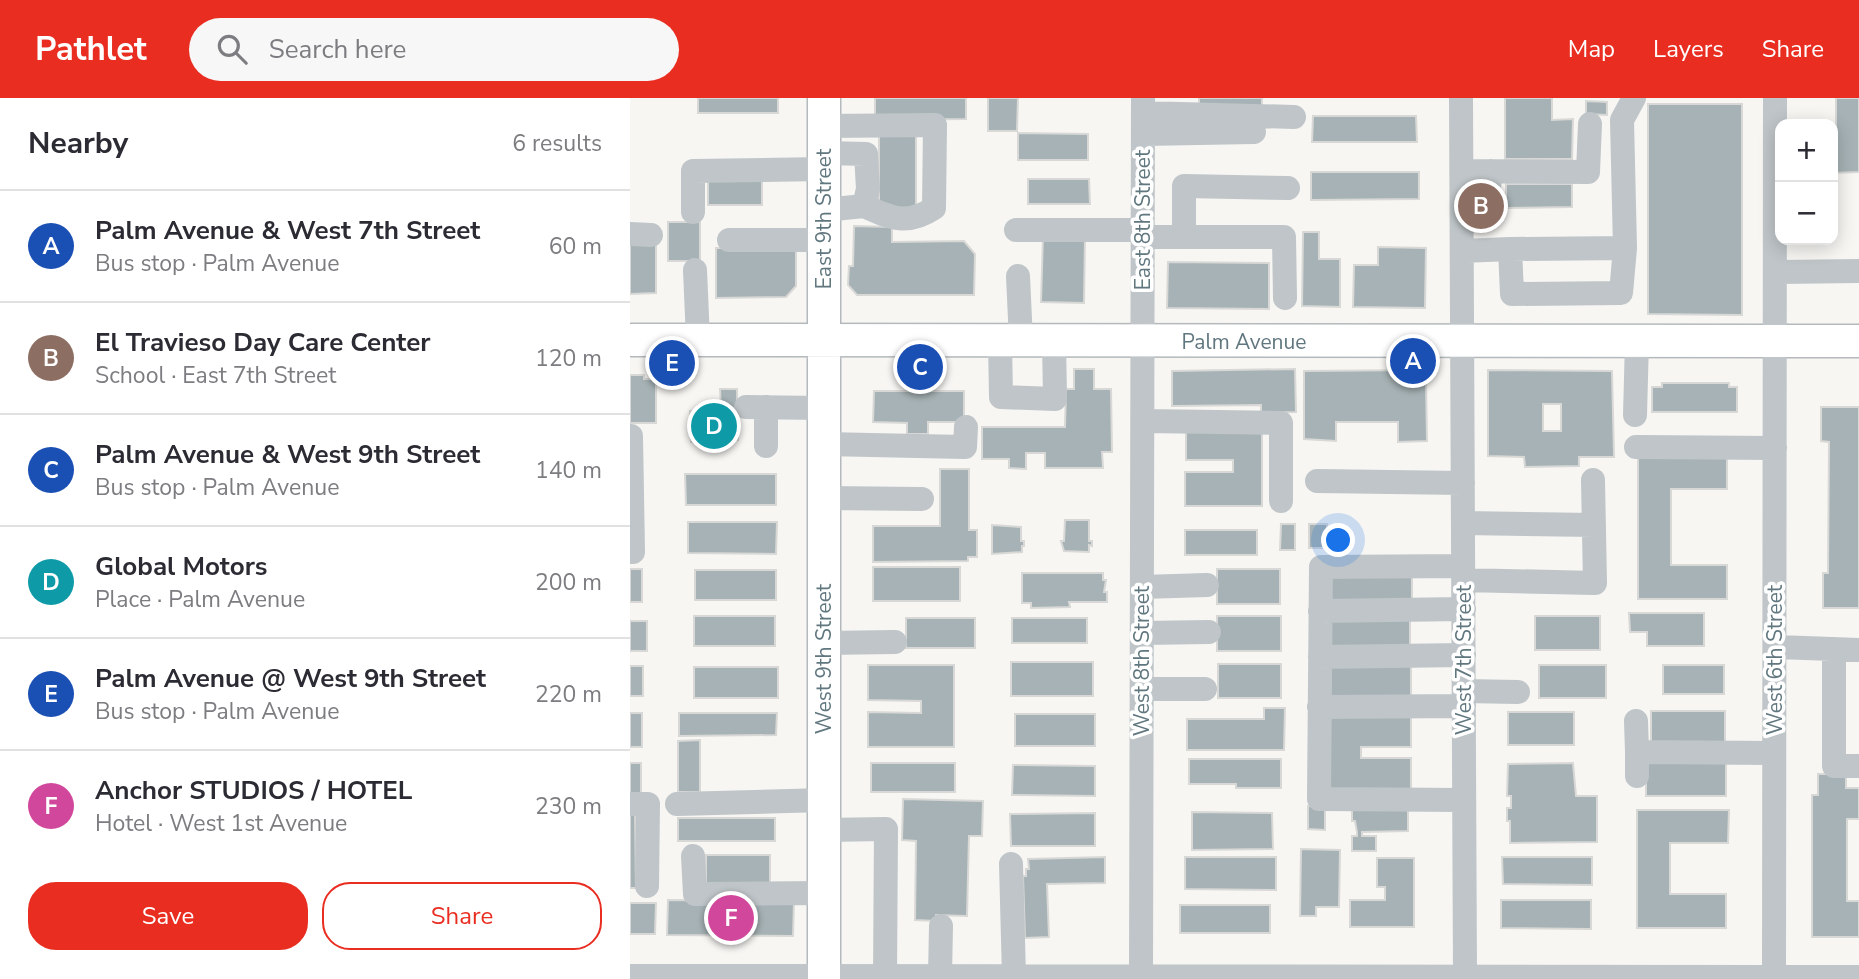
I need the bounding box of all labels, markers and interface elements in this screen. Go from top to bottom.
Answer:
search box [189,18,679,81]
text: Pathlet [35,27,147,72]
icon: search [213,30,251,68]
text: Search here [269,32,406,67]
text: Map [1568,33,1615,65]
text: Layers [1653,33,1724,65]
text: Share [1762,33,1824,65]
map controls [1775,119,1838,245]
button: + [1775,119,1838,182]
text: Nearby [28,123,128,164]
text: 6 results [512,128,602,159]
street label: East 9th Street [810,148,838,289]
street label: East 8th Street [1129,149,1157,290]
pin: B [1458,180,1504,232]
button: − [1775,182,1838,245]
text: Palm Avenue & West 7th Street [95,213,480,248]
text: A [42,231,60,262]
text: 60 m [549,231,602,262]
text: Bus stop · Palm Avenue [95,248,339,279]
text: El Travieso Day Care Center [95,325,431,360]
street label: Palm Avenue [1182,328,1306,356]
pin: A [1390,335,1436,387]
pin: E [649,337,695,389]
pin: C [897,341,943,393]
text: B [43,343,59,374]
text: 120 m [535,343,602,374]
text: School · East 7th Street [95,360,336,391]
pin: D [691,400,737,452]
text: Palm Avenue & West 9th Street [95,437,480,472]
text: C [43,455,59,486]
text: 140 m [535,455,602,486]
text: Bus stop · Palm Avenue [95,472,339,503]
your location [1321,523,1355,557]
text: Global Motors [95,549,267,584]
text: D [42,567,60,598]
text: 200 m [535,567,602,598]
street label: West 9th Street [810,583,838,734]
text: Place · Palm Avenue [95,584,305,615]
street label: West 7th Street [1450,584,1478,735]
street label: West 6th Street [1761,584,1789,735]
street label: West 8th Street [1128,585,1156,736]
text: Palm Avenue @ West 9th Street [95,661,486,696]
text: E [44,679,58,710]
text: 220 m [535,679,602,710]
text: Bus stop · Palm Avenue [95,696,339,727]
text: Anchor STUDIOS / HOTEL [95,773,412,808]
text: F [45,791,57,822]
text: 230 m [535,791,602,822]
text: Hotel · West 1st Avenue [95,808,347,839]
button: Save [28,882,308,950]
button: Share [322,882,602,950]
pin: F [708,892,754,944]

